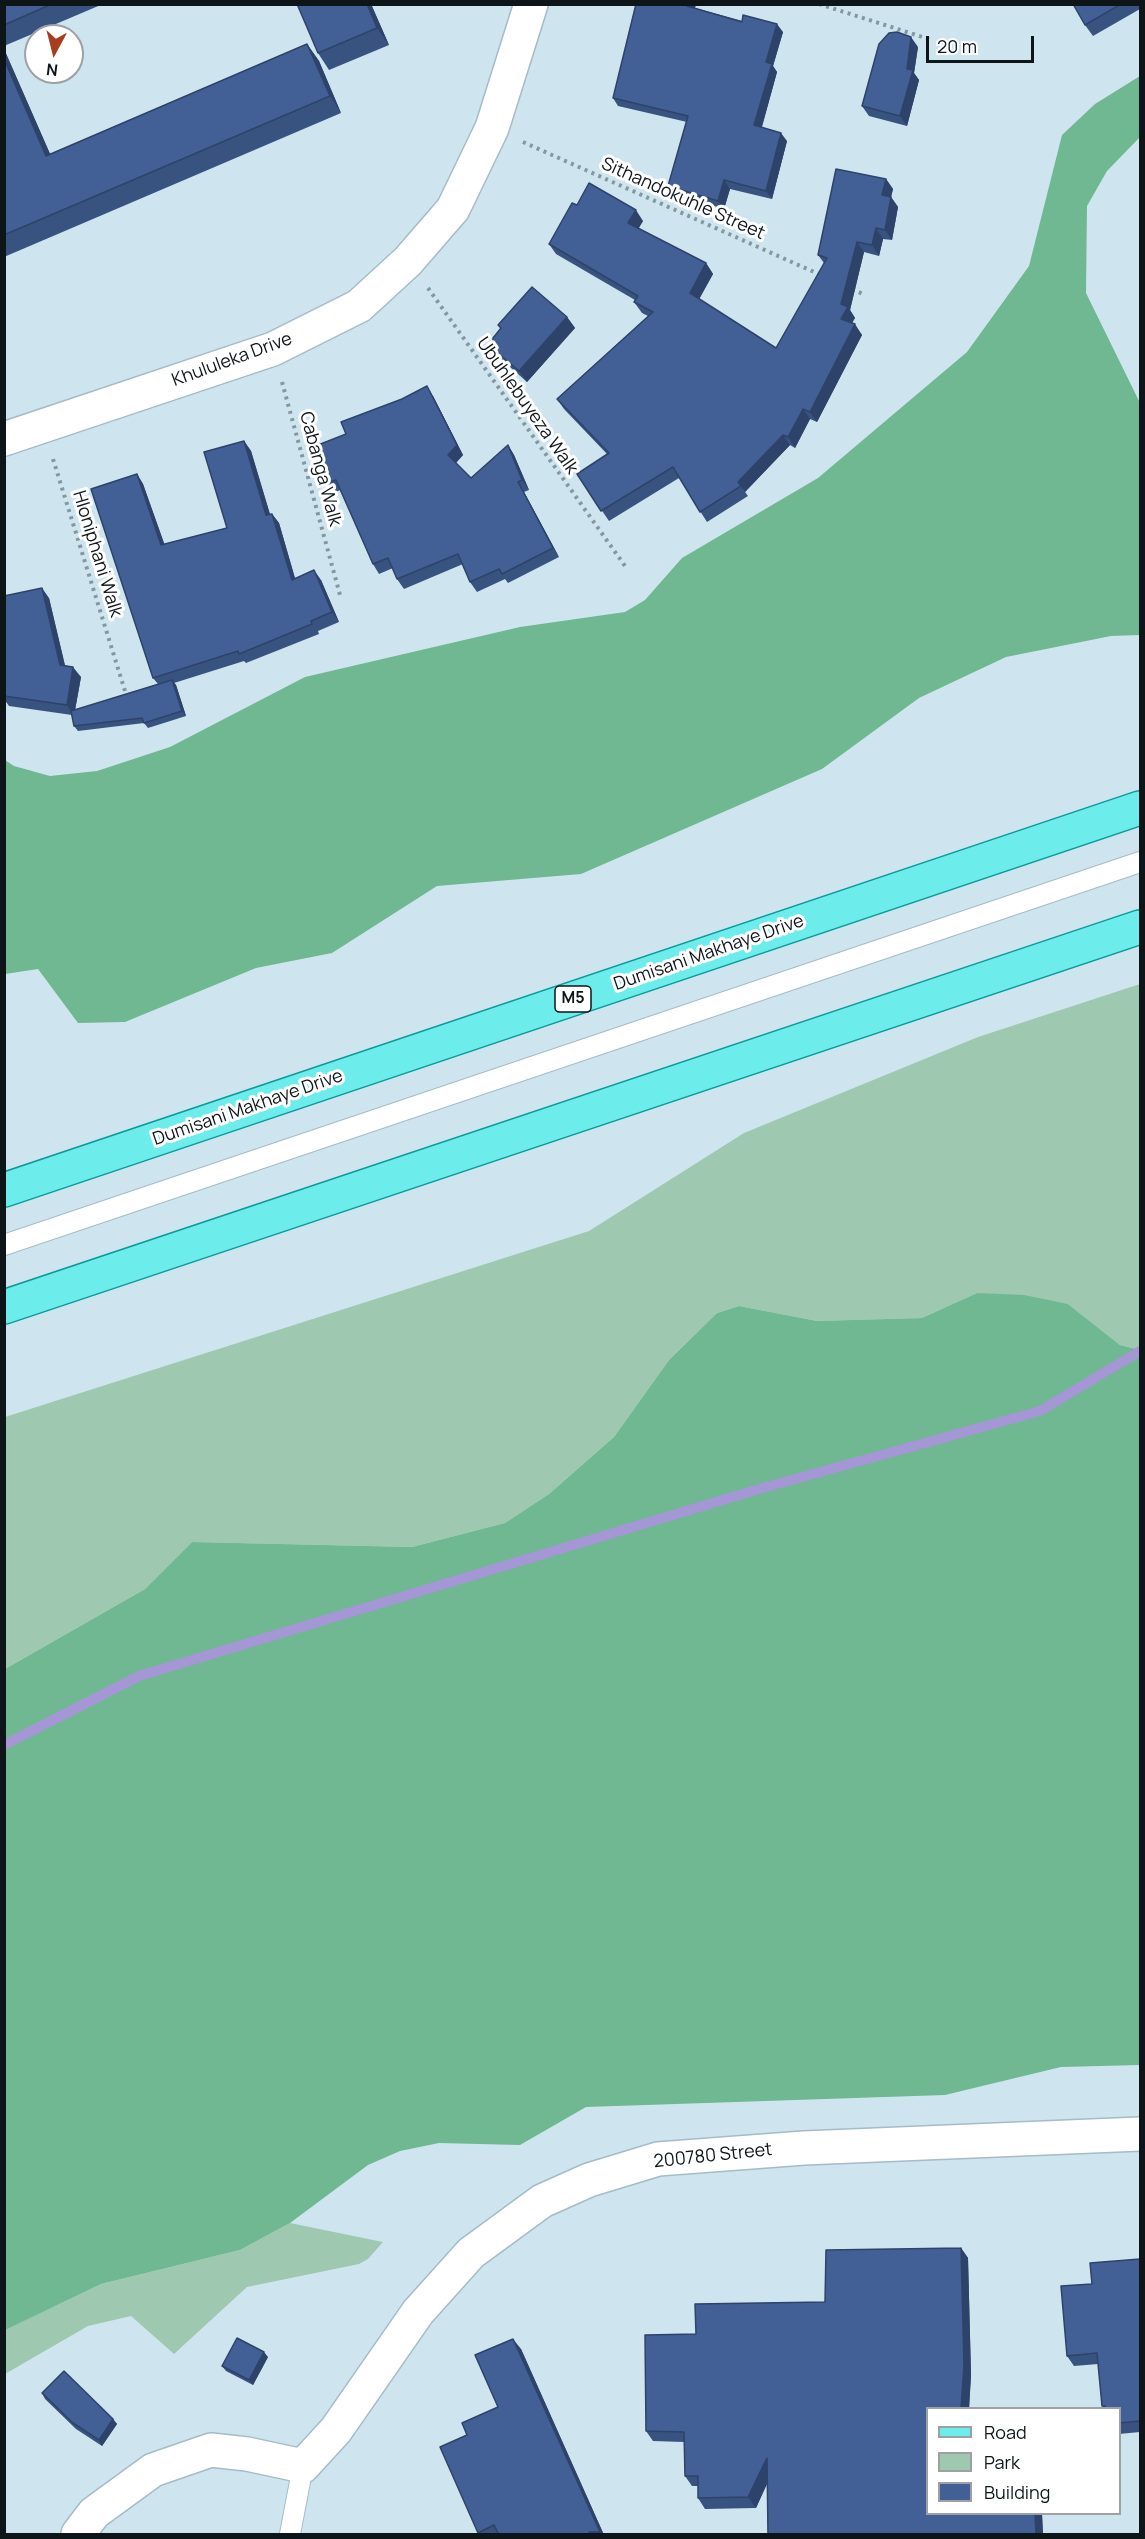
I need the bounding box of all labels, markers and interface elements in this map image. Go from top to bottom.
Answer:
north arrow [24,24,84,84]
scale bar [929,24,1037,62]
text: 20 m [937,34,977,58]
text: N [45,58,59,81]
street label: Sithandokuhle Street [598,153,768,245]
street label: Khululeka Drive [169,328,295,392]
street label: Ubuhlebuyeza Walk [472,333,582,479]
street label: Cabanga Walk [294,409,346,529]
street label: Hloniphani Walk [68,488,126,620]
street label: Dumisani Makhaye Drive [611,910,807,996]
road number: M5 [555,986,591,1012]
street label: Dumisani Makhaye Drive [150,1065,346,1151]
street label: 200780 Street [653,2139,773,2173]
legend [926,2407,1121,2515]
text: Road [984,2420,1027,2444]
text: Park [984,2450,1020,2474]
text: Building [984,2480,1050,2504]

